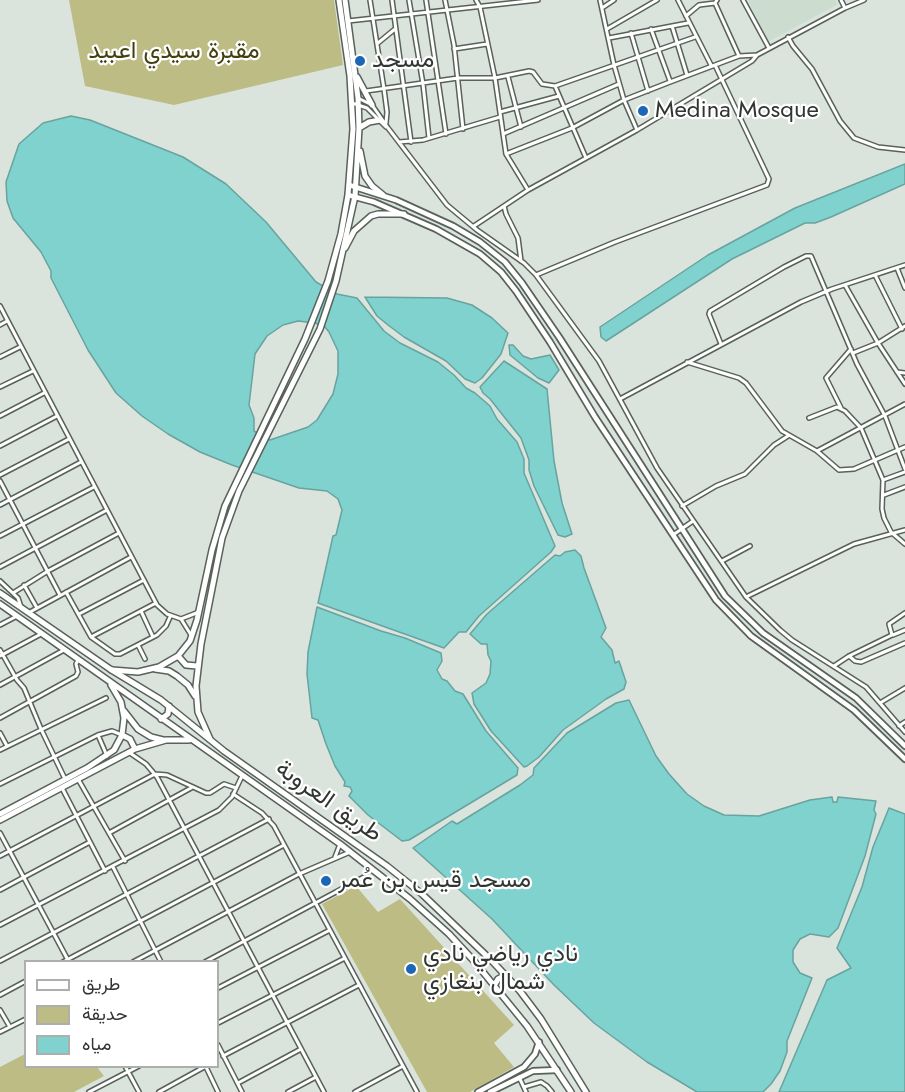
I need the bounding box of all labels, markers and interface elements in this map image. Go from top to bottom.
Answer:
park label: مقبرة سيدي اعبيد [88,38,260,66]
place label: مسجد [372,47,434,75]
marker: مسجد [353,54,367,68]
place label: Medina Mosque [655,97,819,125]
marker: Medina Mosque [636,104,650,118]
street label: طريق العروبة [269,755,387,849]
place label: مسجد قيس بن عُمر [338,867,531,895]
marker: مسجد قيس بن عُمر [319,874,333,888]
place label: نادي رياضي نادي شمال بنغازي [423,941,578,997]
legend [24,960,219,1068]
marker: نادي رياضي نادي شمال بنغازي [404,962,418,976]
text: طريق [82,971,120,997]
text: حديقة [82,1001,128,1027]
text: مياه [82,1031,111,1057]

